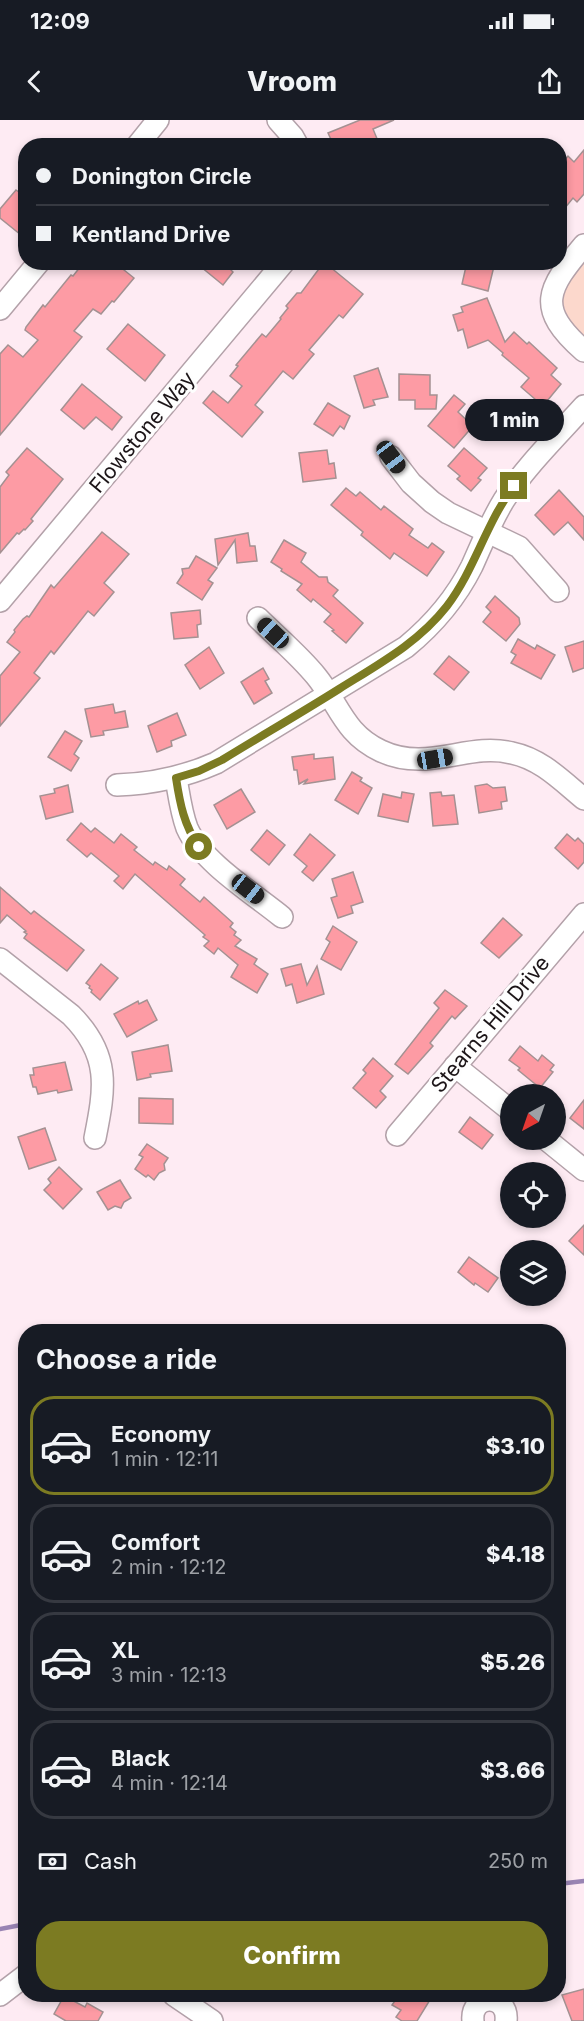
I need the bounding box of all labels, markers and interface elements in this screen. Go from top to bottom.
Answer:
text: 12:09 [30,8,90,34]
icon: back [18,65,51,98]
text: Vroom [247,65,337,98]
icon: share [533,65,566,98]
text: Donington Circle [72,163,252,189]
text: Kentland Drive [72,221,230,247]
street label: Flowstone Way [84,366,200,498]
callout: 1 min [464,399,564,441]
text: 1 min [489,408,540,432]
car [373,437,409,477]
route end [500,472,527,499]
car [254,614,292,652]
car [416,747,454,771]
route start [185,833,212,860]
car [228,871,268,907]
street label: Stearns Hill Drive [425,951,555,1097]
north arrow [500,1084,566,1150]
map controls [500,1084,566,1306]
button: locate [500,1162,566,1228]
button: layers [500,1240,566,1306]
text: Choose a ride [36,1343,217,1376]
icon: car [39,1419,93,1473]
text: Economy [111,1421,211,1447]
text: $3.10 [486,1433,545,1459]
text: 1 min · 12:11 [111,1447,218,1471]
icon: car [39,1527,93,1581]
text: Comfort [111,1529,200,1555]
text: $4.18 [486,1541,545,1567]
text: 2 min · 12:12 [111,1555,226,1579]
icon: car [39,1635,93,1689]
text: XL [111,1637,140,1663]
text: $5.26 [480,1649,545,1675]
text: 3 min · 12:13 [111,1663,227,1687]
icon: car [39,1743,93,1797]
text: Black [111,1745,170,1771]
text: $3.66 [480,1757,545,1783]
text: 4 min · 12:14 [111,1771,228,1795]
icon: cash [36,1845,69,1878]
text: Cash [84,1848,137,1874]
text: 250 m [488,1849,548,1873]
button: Confirm [36,1921,548,1990]

